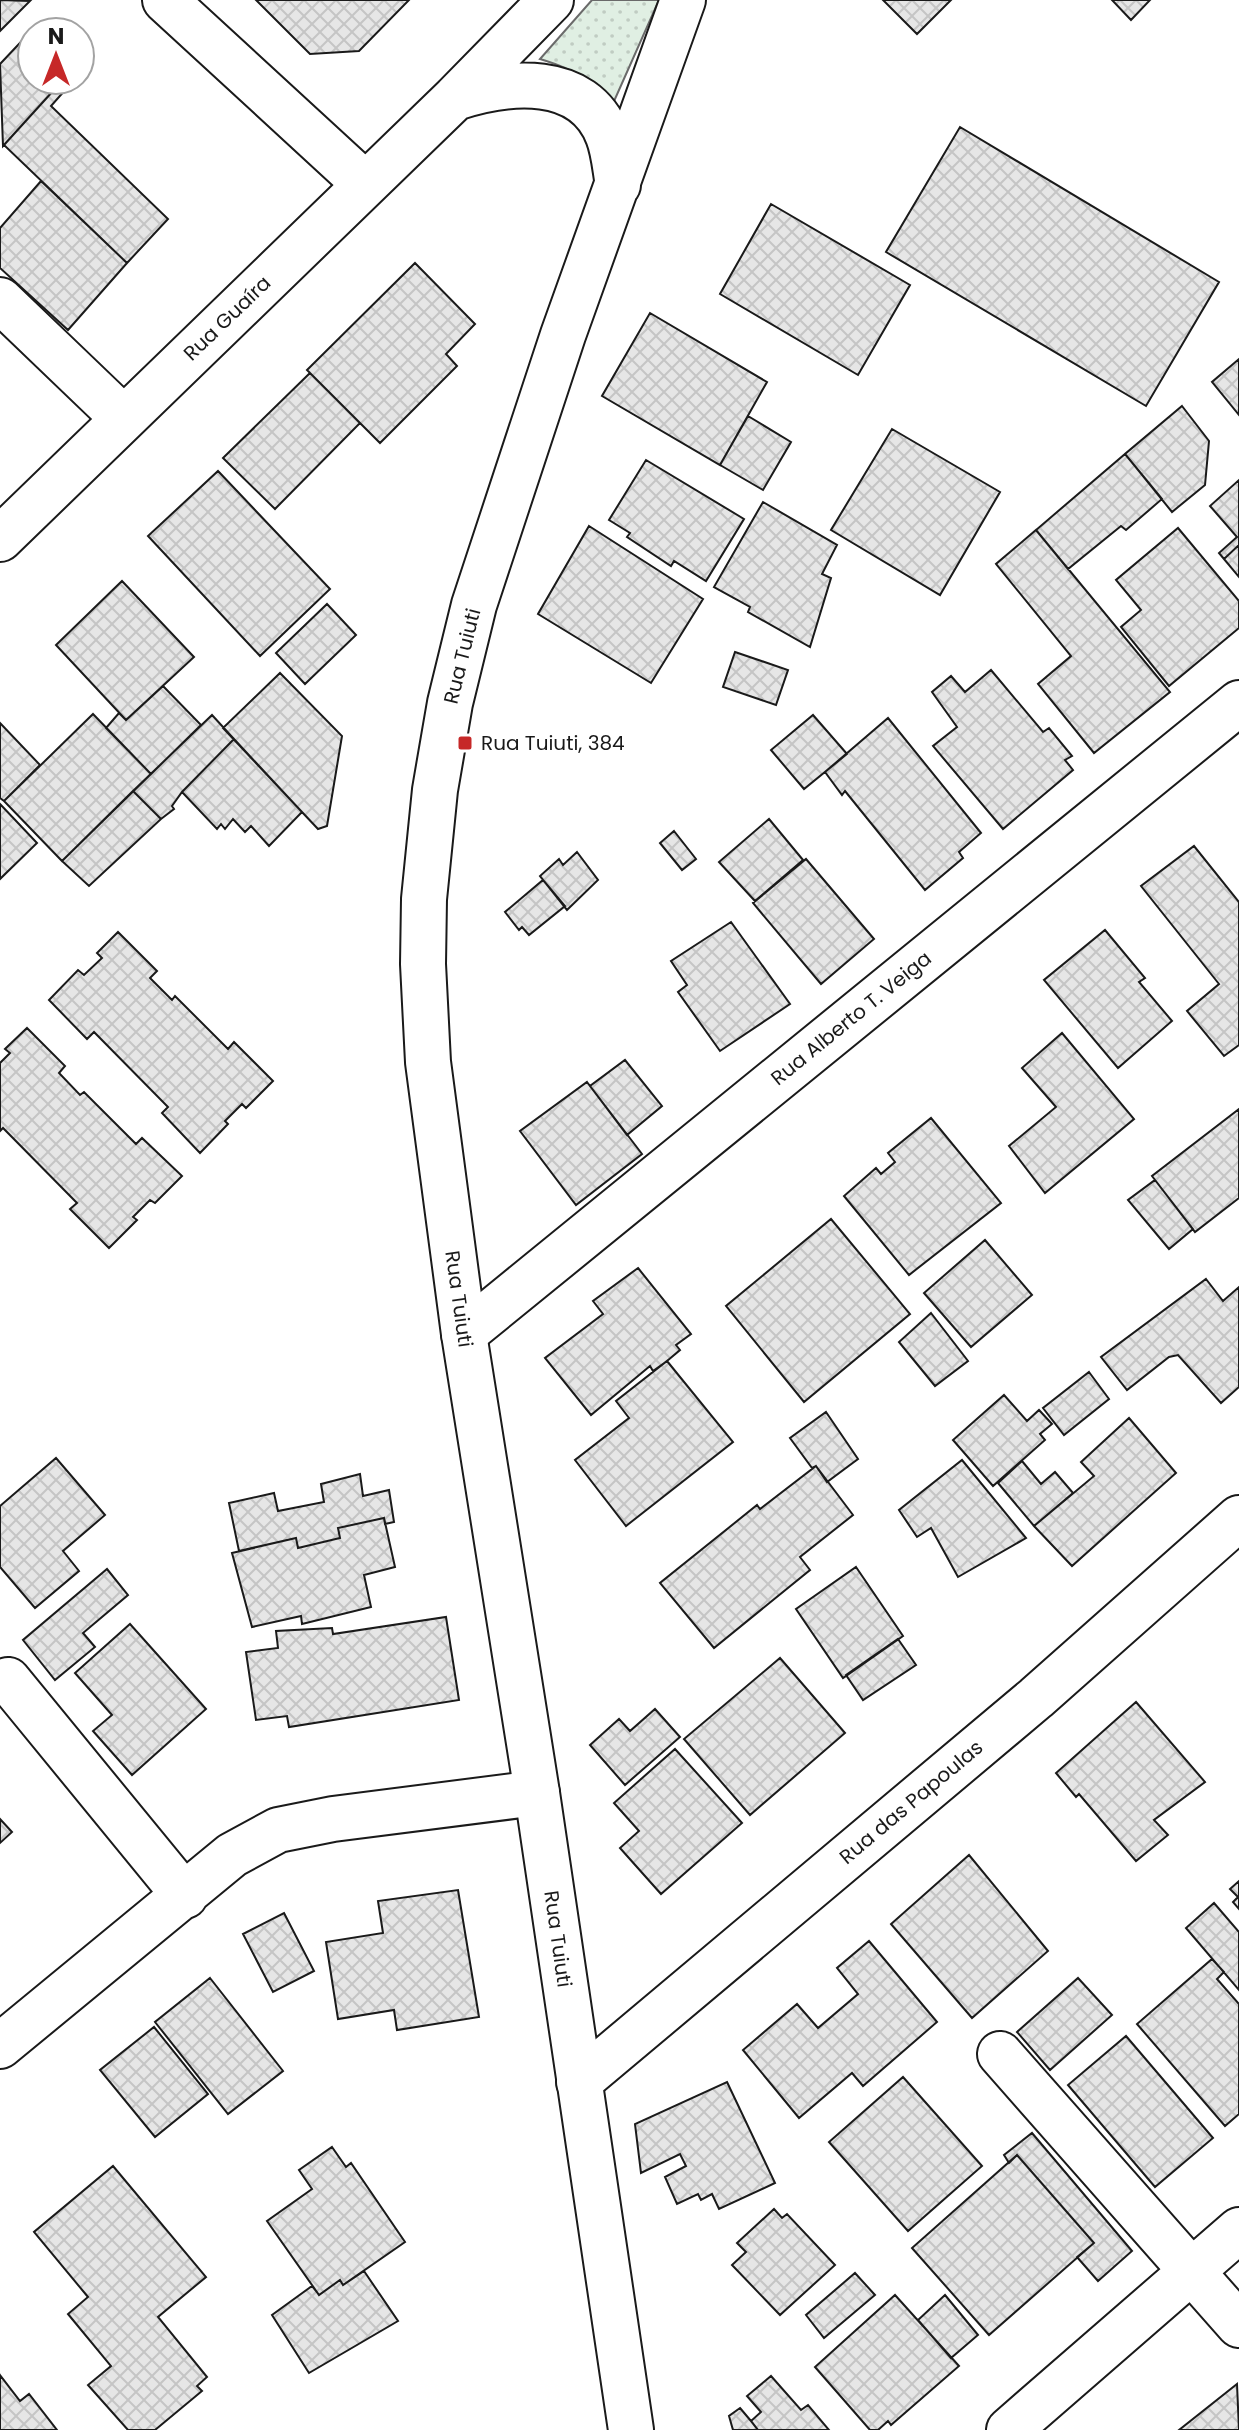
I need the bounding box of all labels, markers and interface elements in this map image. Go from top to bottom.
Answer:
north arrow [16,16,96,96]
text: N [48,21,64,52]
street label: Rua Guaíra [177,269,277,367]
street label: Rua Tuiuti [437,605,487,707]
place label: Rua Tuiuti, 384 [481,729,625,757]
marker: Rua Tuiuti, 384 [456,734,474,752]
street label: Rua Alberto T. Veiga [765,944,937,1092]
street label: Rua Tuiuti [438,1249,480,1349]
street label: Rua das Papoulas [833,1734,989,1870]
street label: Rua Tuiuti [537,1889,579,1989]

